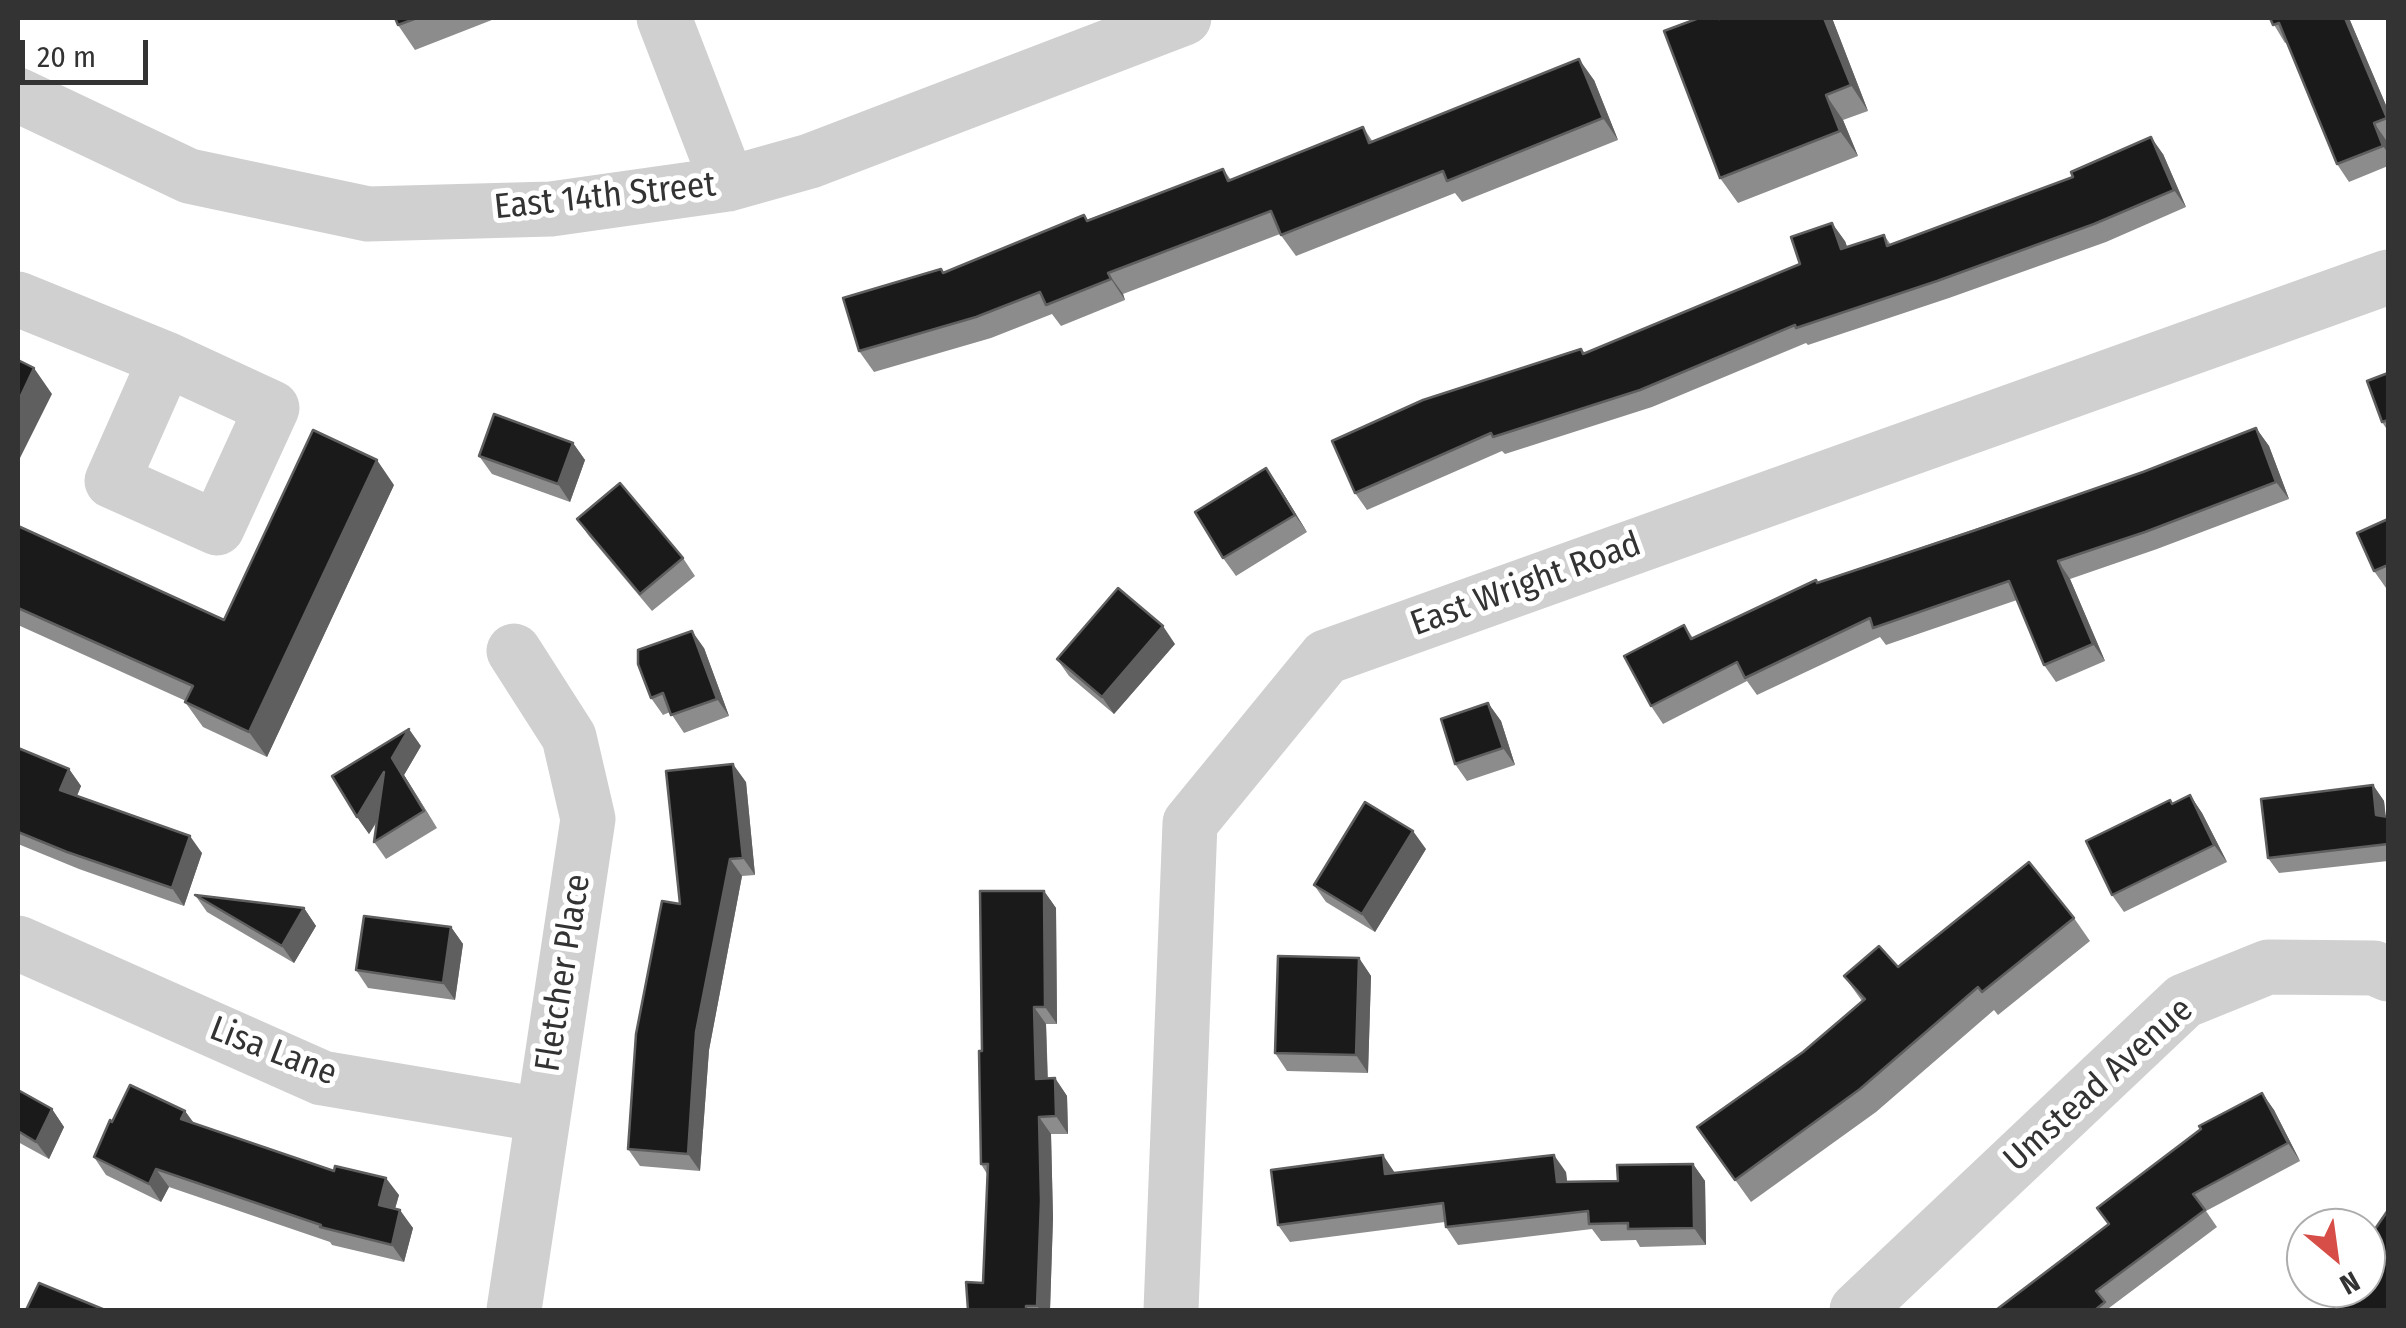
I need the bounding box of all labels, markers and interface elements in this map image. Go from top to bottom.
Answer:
scale bar [25,20,152,82]
text: 20 m [37,39,96,75]
street label: East 14th Street [492,164,718,230]
street label: East Wright Road [1405,524,1647,646]
street label: Fletcher Place [528,871,600,1075]
street label: Umstead Avenue [1996,989,2202,1181]
street label: Lisa Lane [204,1009,342,1095]
north arrow [2286,1208,2386,1308]
text: N [2334,1264,2365,1301]

